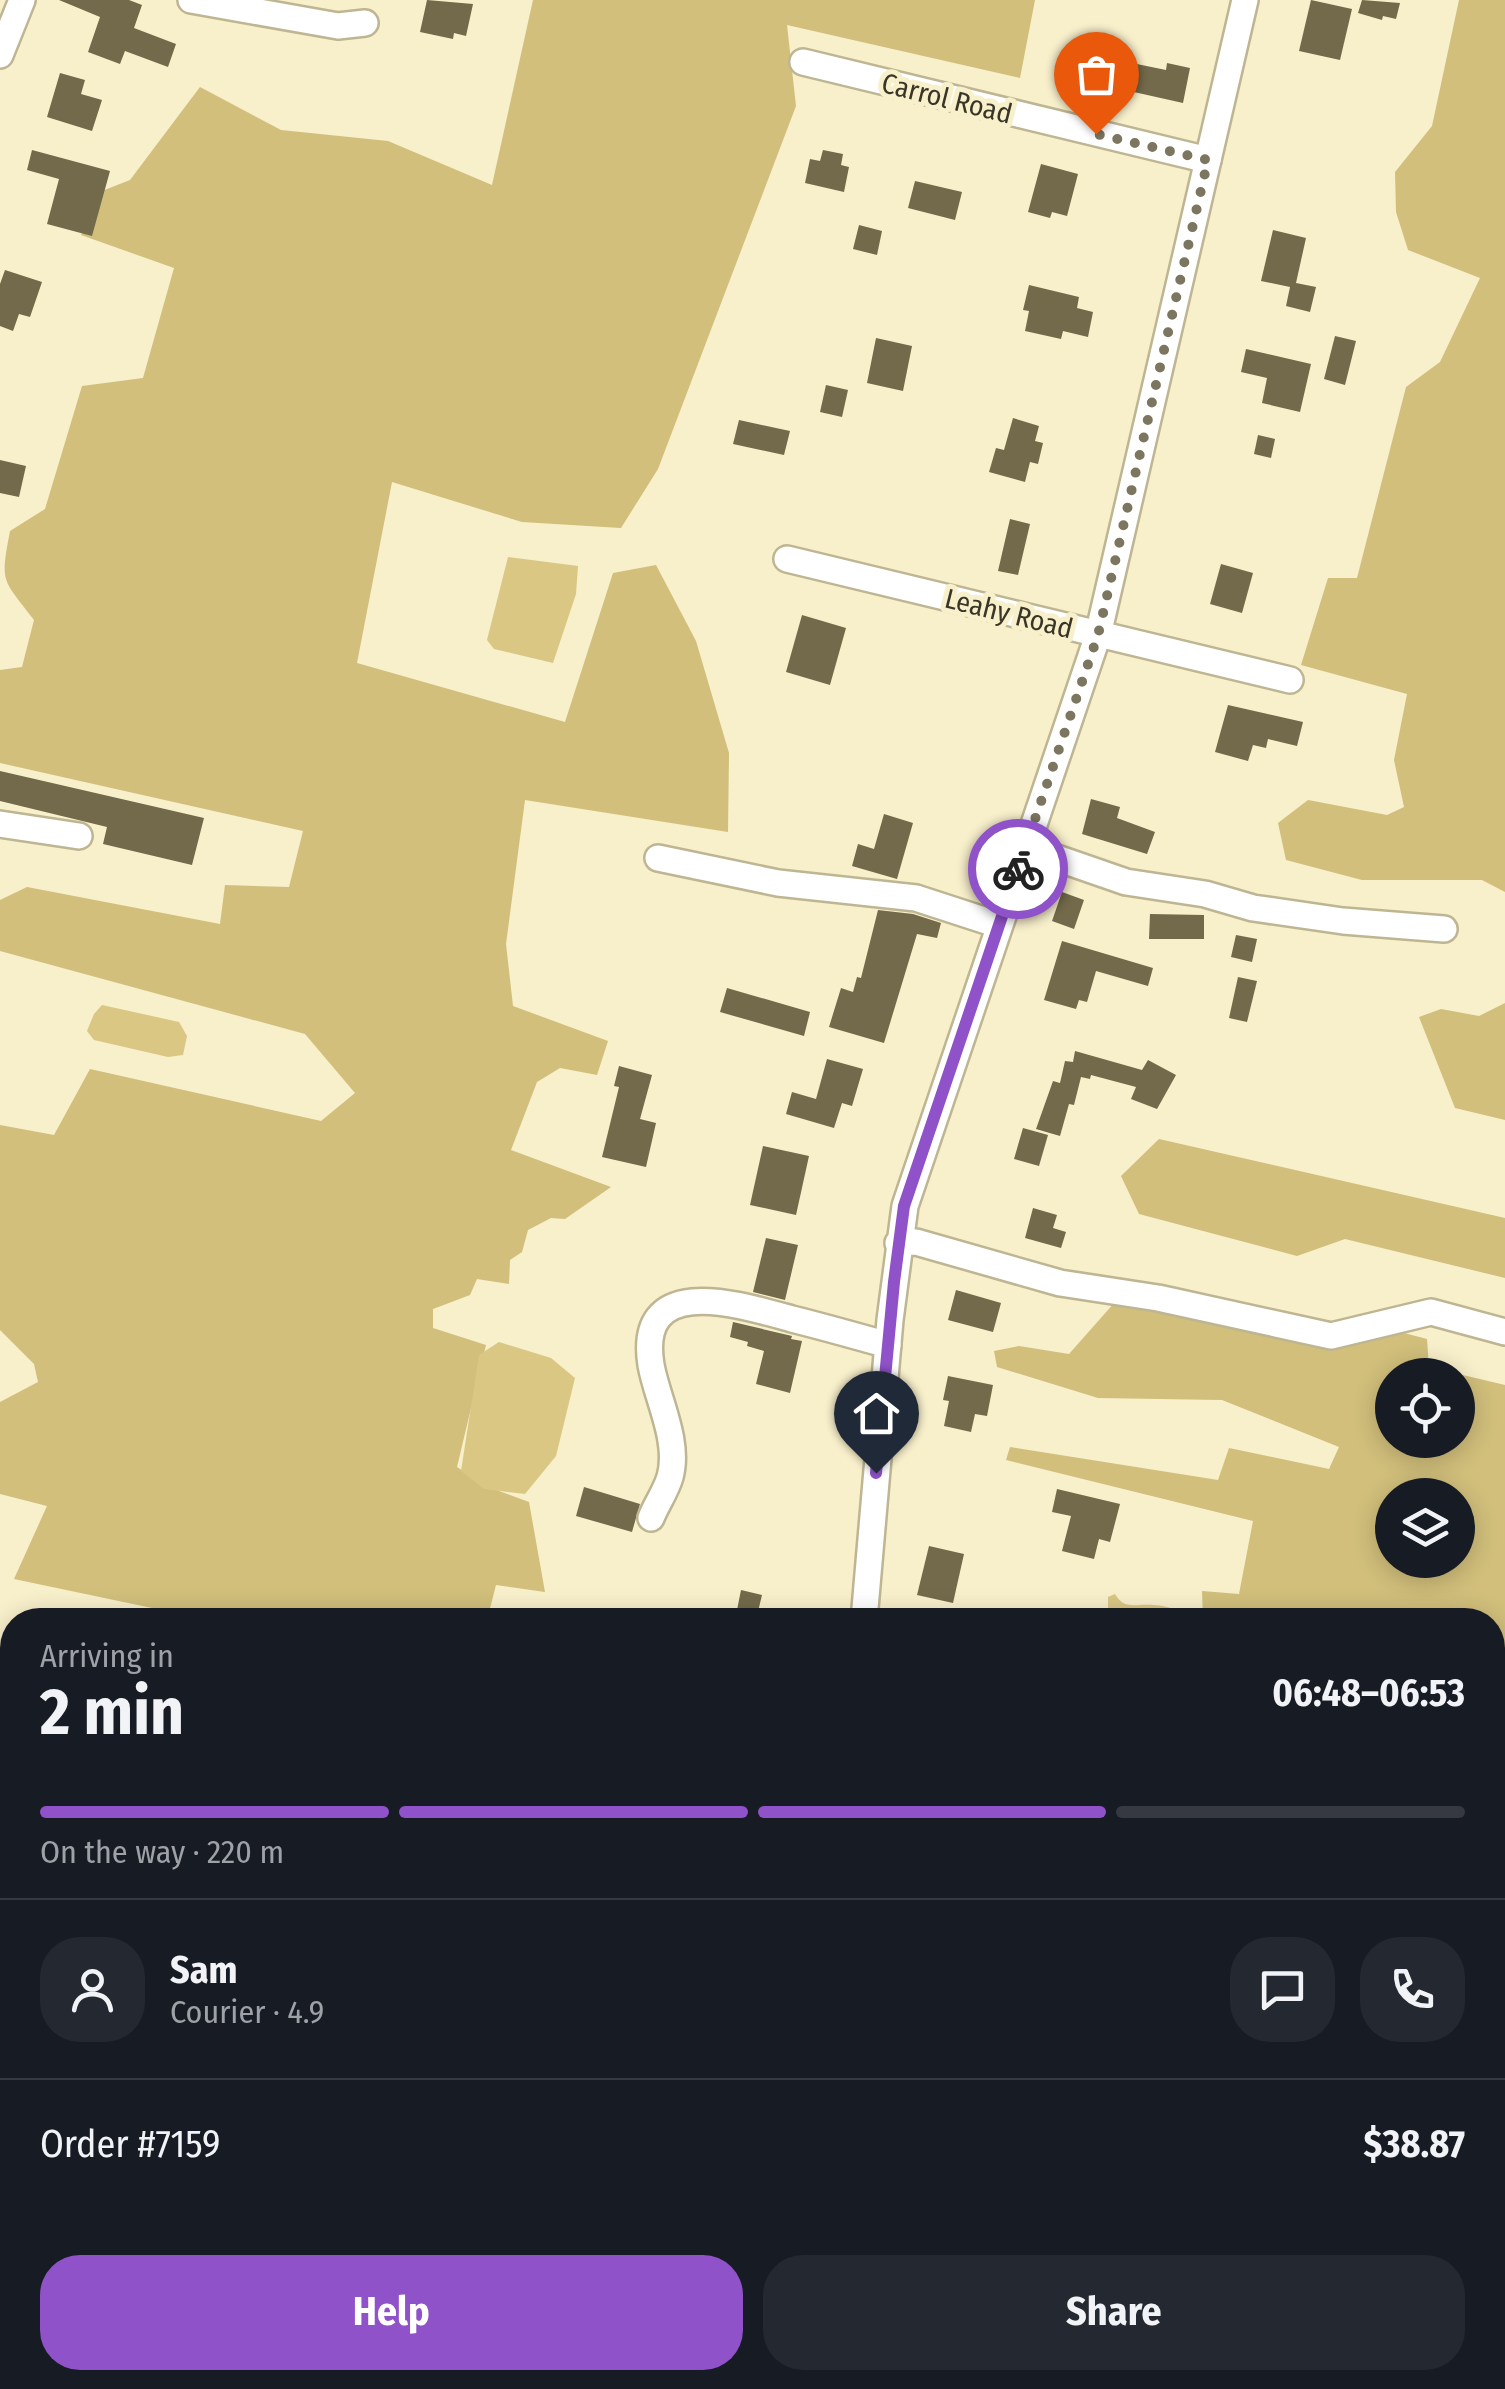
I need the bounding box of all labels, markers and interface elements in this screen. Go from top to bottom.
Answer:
pin [1054,32,1139,135]
icon: bag [1069,47,1124,102]
street label: Carrol Road [878,66,1015,131]
street label: Leahy Road [941,582,1076,645]
courier [968,819,1068,919]
icon: bike [991,842,1046,897]
map controls [1375,1358,1475,1578]
button: locate [1375,1358,1475,1458]
pin [834,1371,919,1474]
icon: home [849,1386,904,1441]
button: layers [1375,1478,1475,1578]
text: Arriving in [40,1637,174,1675]
text: 06:48–06:53 [1272,1670,1465,1716]
text: 2 min [40,1673,184,1751]
text: On the way · 220 m [40,1833,284,1871]
button: person [40,1937,145,2042]
button: chat [1230,1937,1335,2042]
button: phone [1360,1937,1465,2042]
text: Sam [170,1947,238,1993]
text: Courier · 4.9 [170,1993,324,2031]
text: Order #7159 [40,2121,221,2167]
text: $38.87 [1364,2121,1465,2167]
button: Help [40,2255,743,2370]
button: Share [763,2255,1465,2370]

